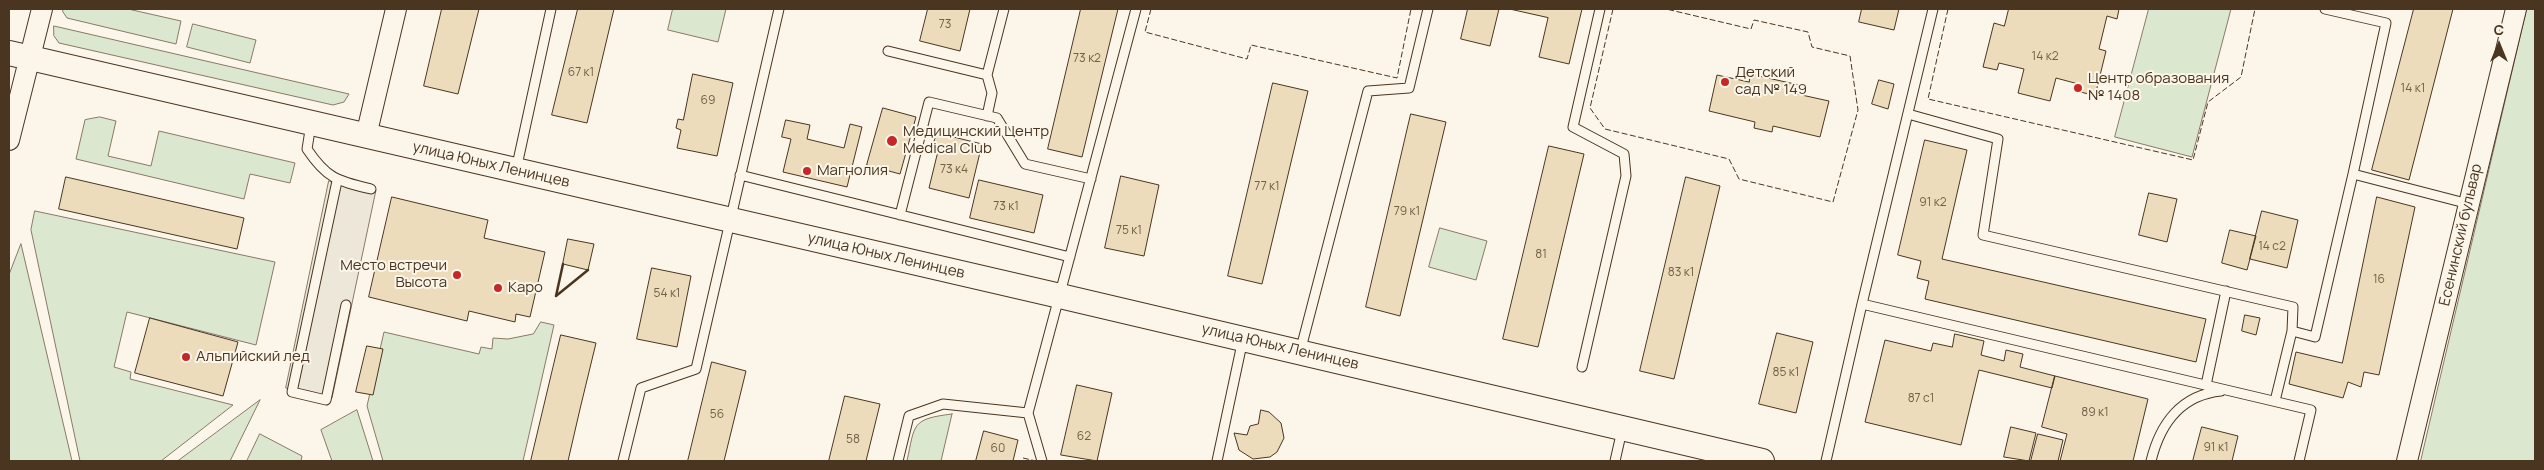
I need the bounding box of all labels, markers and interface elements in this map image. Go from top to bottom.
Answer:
house number: 73 [939,18,951,32]
north arrow [2474,20,2524,70]
text: С [2494,20,2504,39]
house number: 14 к2 [2032,50,2058,64]
house number: 73 к2 [1073,52,1101,66]
place label: Детский сад № 149 [1735,64,1807,99]
house number: 67 к1 [568,66,594,80]
place label: Центр образования № 1408 [2088,70,2229,105]
marker: Детский сад № 149 [1719,76,1731,88]
marker: Центр образования № 1408 [2072,82,2084,94]
house number: 14 к1 [2401,82,2425,96]
house number: 69 [701,94,715,108]
place label: Медицинский Центр Medical Club [903,123,1049,158]
marker: Медицинский Центр Medical Club [885,134,899,148]
street label: улица Юных Ленинцев [411,138,571,192]
place label: Магнолия [817,162,888,180]
street label: Есенинский бульвар [2436,162,2486,308]
house number: 73 к4 [940,163,968,177]
marker: Магнолия [801,165,813,177]
house number: 77 к1 [1254,180,1280,194]
house number: 91 к2 [1919,196,1947,210]
house number: 73 к1 [993,200,1019,214]
house number: 79 к1 [1394,205,1420,219]
house number: 75 к1 [1116,224,1142,238]
street label: улица Юных Ленинцев [806,229,966,283]
house number: 14 с2 [2258,240,2286,254]
house number: 81 [1535,248,1547,262]
place label: Место встречи Высота [340,257,447,292]
house number: 83 к1 [1668,266,1694,280]
marker: Место встречи Высота [451,269,463,281]
house number: 16 [2373,273,2385,287]
place label: Kapo [508,279,543,297]
marker: Kapo [492,282,504,294]
house number: 54 к1 [653,287,681,301]
street label: улица Юных Ленинцев [1200,320,1360,374]
place label: Альпийский лед [196,348,310,366]
marker: Альпийский лед [180,351,192,363]
house number: 85 к1 [1773,366,1799,380]
house number: 87 с1 [1908,392,1934,406]
house number: 89 к1 [2081,406,2109,420]
house number: 56 [710,408,724,422]
house number: 62 [1077,430,1091,444]
house number: 58 [846,433,860,447]
house number: 91 к1 [2203,441,2229,455]
house number: 60 [991,442,1005,456]

